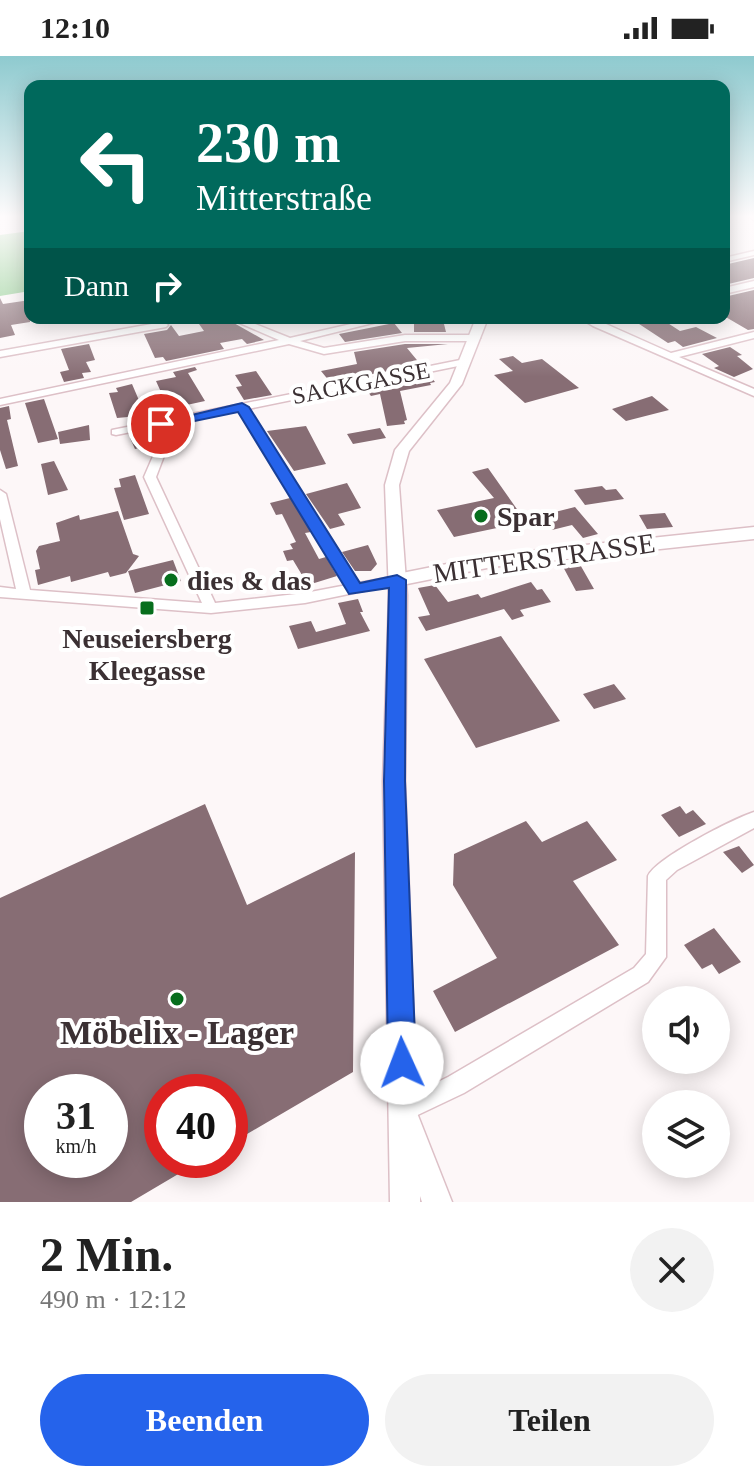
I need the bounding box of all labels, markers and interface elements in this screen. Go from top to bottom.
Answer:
text: 12:10 [40,11,110,44]
icon: left [64,112,168,216]
text: 230 m [196,112,341,174]
text: Mitterstraße [196,178,372,218]
icon: right [145,264,189,308]
text: Dann [64,269,129,302]
street label: SACKGASSE [290,357,432,409]
pin [127,390,195,458]
icon: arrive [139,402,183,446]
place label: Spar [497,501,555,532]
marker: Spar [472,507,490,525]
street label: MITTERSTRASSE [431,527,657,589]
place label: dies & das [187,565,312,596]
marker: dies & das [162,571,180,589]
marker: Neuseiersberg Kleegasse [138,599,156,617]
place label: Neuseiersberg Kleegasse [62,623,232,686]
map controls [642,986,730,1178]
button: sound [642,986,730,1074]
marker: Möbelix - Lager [168,990,186,1008]
place label: Möbelix - Lager [60,1014,294,1051]
position arrow [360,1021,444,1105]
speed limit sign: 40 [144,1074,248,1178]
button: layers [642,1090,730,1178]
text: 31 [56,1093,96,1138]
text: km/h [55,1135,97,1157]
text: 2 Min. [40,1228,173,1281]
button: close [630,1228,714,1312]
text: 490 m · 12:12 [40,1285,187,1314]
button: Beenden [40,1374,369,1466]
button: Teilen [385,1374,714,1466]

